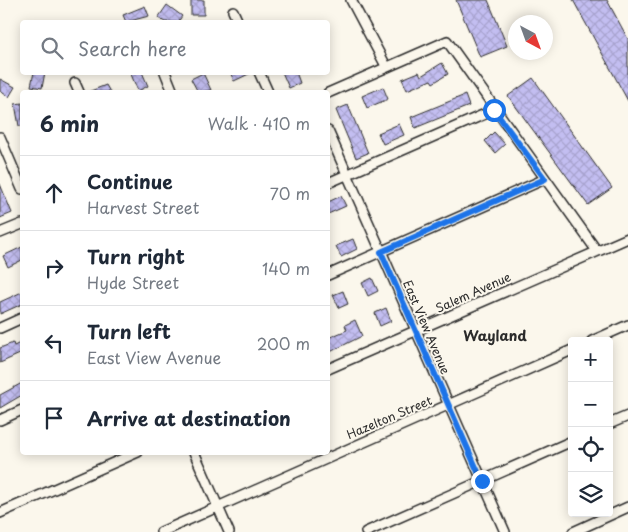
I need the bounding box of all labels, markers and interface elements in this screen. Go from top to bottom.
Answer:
north arrow [508,15,553,60]
search box [20,20,330,75]
icon: search [38,34,66,62]
text: Search here [78,34,187,62]
route start [483,99,506,122]
text: 6 min [40,107,99,139]
text: Walk · 410 m [208,111,310,135]
text: Continue [87,167,173,195]
icon: ahead [40,179,68,207]
text: 70 m [270,181,310,205]
text: Harvest Street [87,195,199,219]
text: Turn right [87,242,185,270]
icon: right [40,254,68,282]
text: 140 m [262,256,310,280]
street label: Salem Avenue [433,267,514,317]
text: Hyde Street [87,270,179,294]
street label: East View Avenue [399,277,455,377]
text: Turn left [87,317,171,345]
district label: Wayland [463,325,528,346]
icon: left [40,329,68,357]
text: 200 m [257,331,310,355]
map controls [568,337,613,517]
button: + [568,337,613,382]
text: East View Avenue [87,345,221,369]
button: − [568,382,613,427]
street label: Hazelton Street [343,391,435,443]
icon: arrive [40,404,68,432]
text: Arrive at destination [87,404,291,432]
button: locate [568,427,613,472]
route end [471,470,494,493]
button: layers [568,472,613,517]

